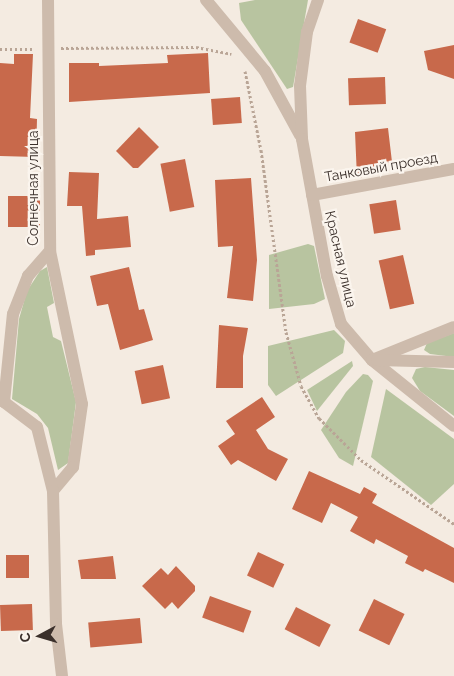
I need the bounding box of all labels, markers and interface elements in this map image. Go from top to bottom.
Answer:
street label: Солнечная улица [25,130,41,246]
street label: Танковый проезд [323,149,439,185]
street label: Красная улица [322,209,360,309]
north arrow [15,611,65,661]
text: С [17,632,34,643]

